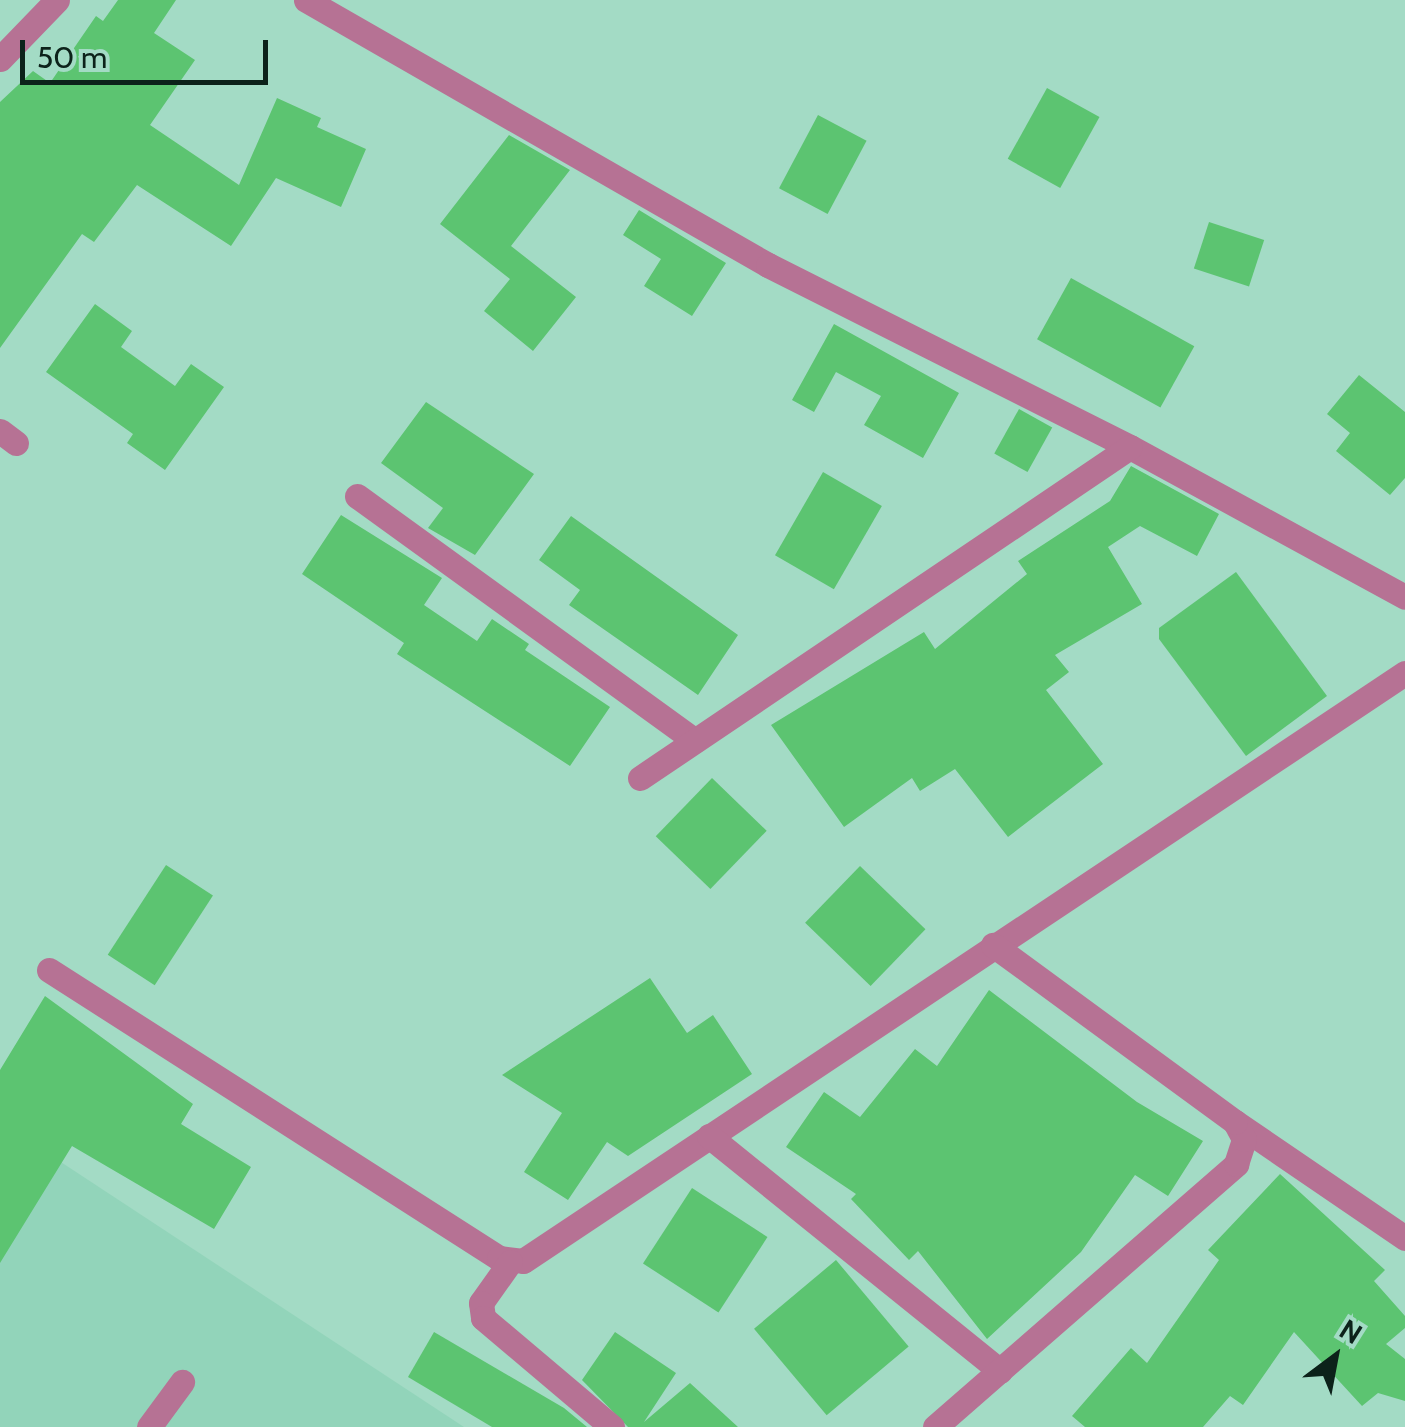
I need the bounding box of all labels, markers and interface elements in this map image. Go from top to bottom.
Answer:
scale bar [25,20,272,82]
text: 50 m [37,39,107,76]
north arrow [1285,1307,1385,1407]
text: N [1333,1312,1368,1351]

